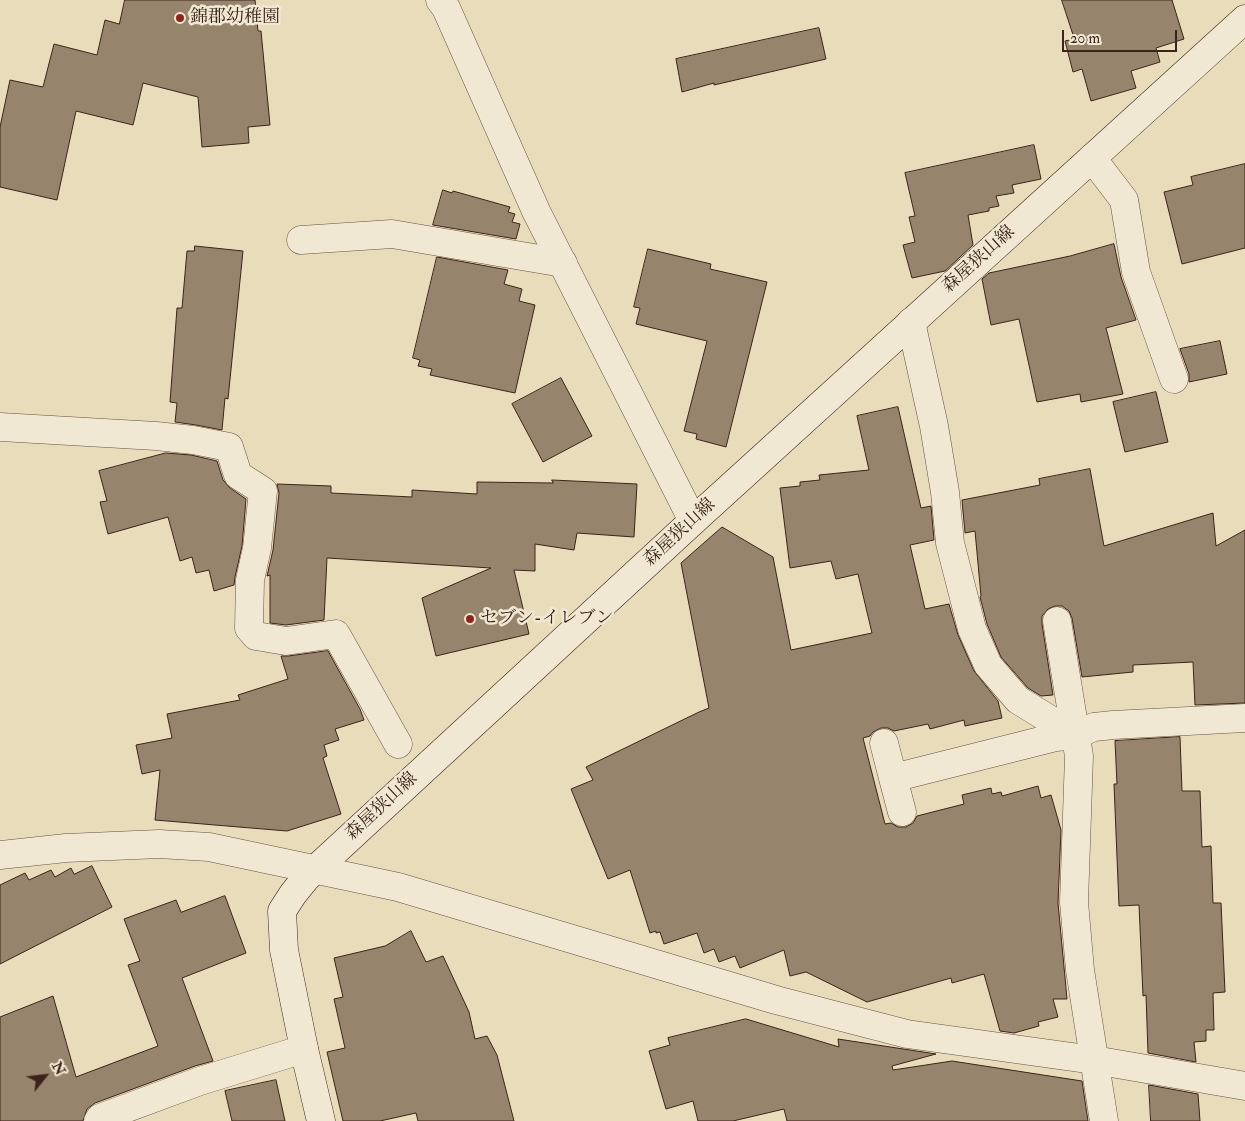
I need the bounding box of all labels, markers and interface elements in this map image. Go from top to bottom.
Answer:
place label: 錦郡幼稚園 [190,7,280,29]
marker: 錦郡幼稚園 [174,12,186,24]
scale bar [1065,20,1180,52]
text: 20 m [1070,29,1100,48]
street label: 森屋狭山線 [938,222,1020,298]
street label: 森屋狭山線 [640,494,720,572]
place label: セブン-イレブン [480,608,614,630]
marker: セブン-イレブン [464,613,476,625]
street label: 森屋狭山線 [342,768,422,846]
north arrow [20,1051,70,1101]
text: N [48,1059,69,1078]

